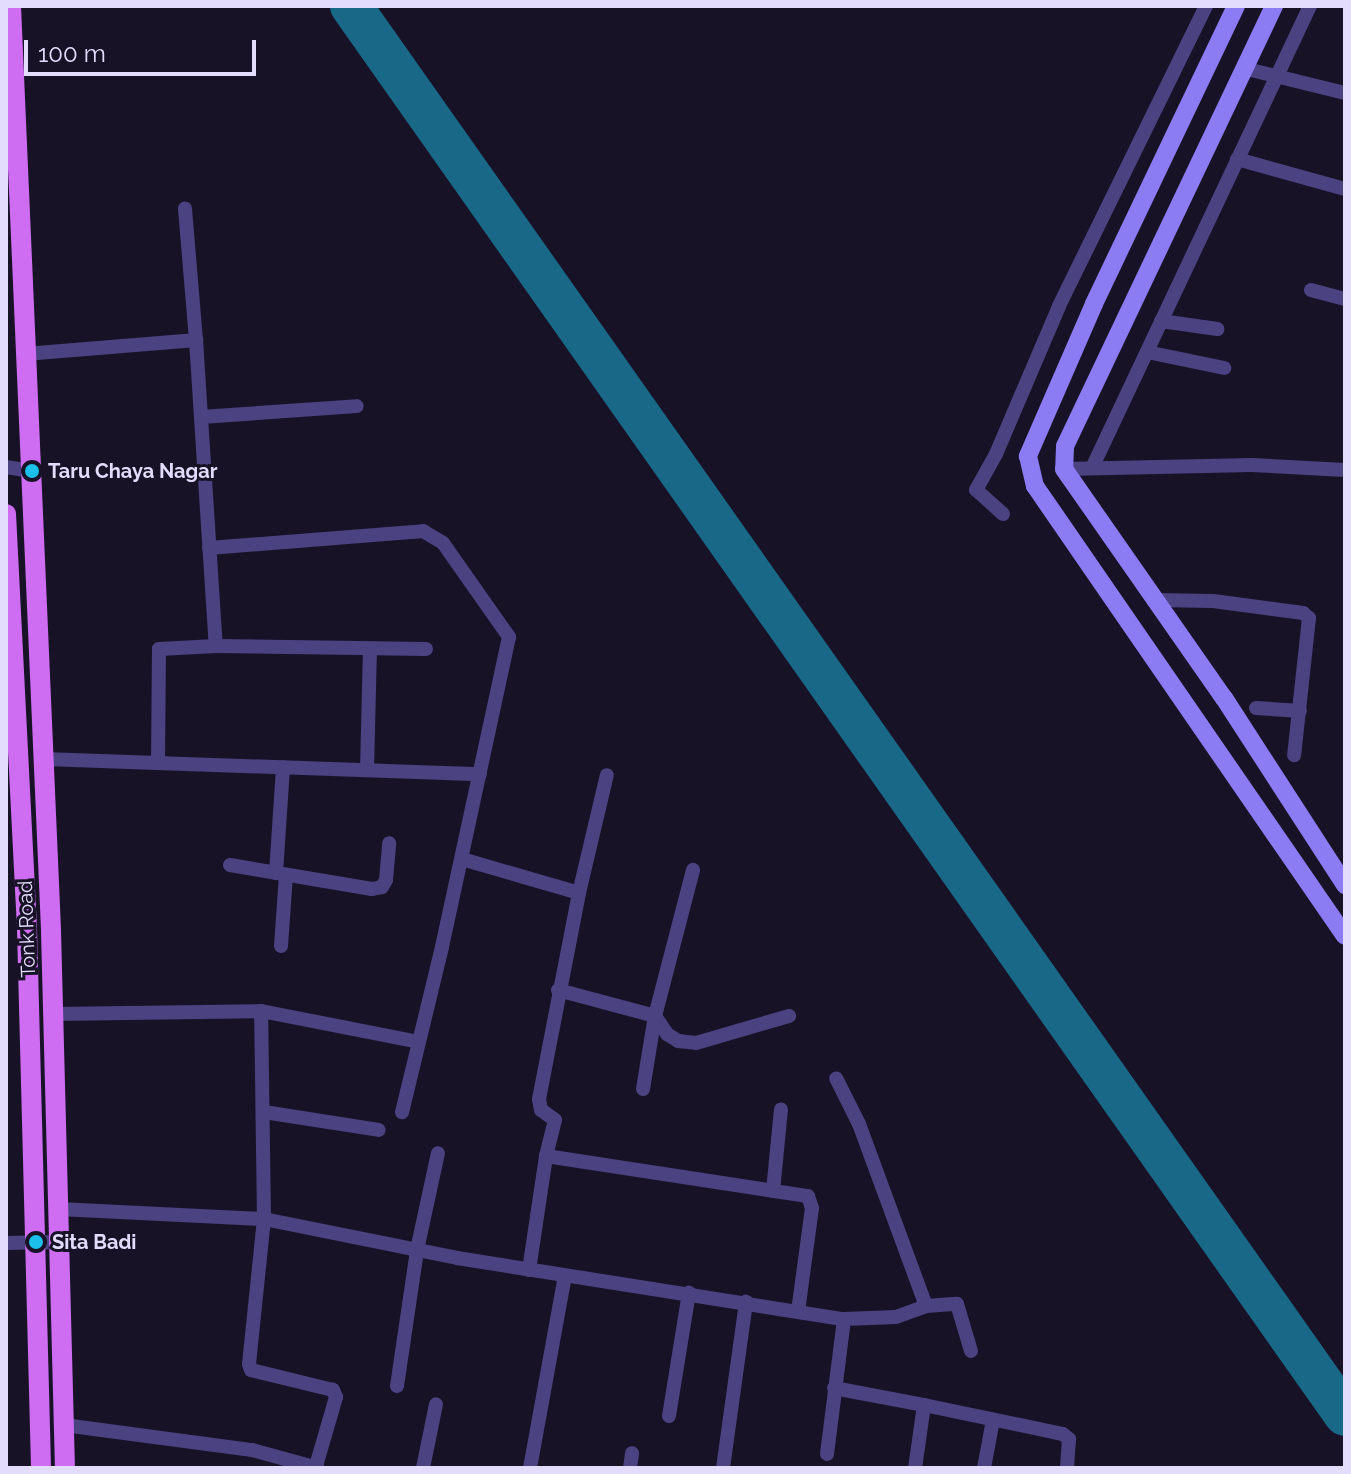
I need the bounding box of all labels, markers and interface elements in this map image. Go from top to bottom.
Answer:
scale bar [28,24,260,74]
text: 100 m [38,39,106,68]
place label: Taru Chaya Nagar [48,459,217,483]
marker: Taru Chaya Nagar [23,462,41,480]
street label: Tonk Road [13,880,41,978]
place label: Sita Badi [52,1230,136,1254]
marker: Sita Badi [27,1233,45,1251]

